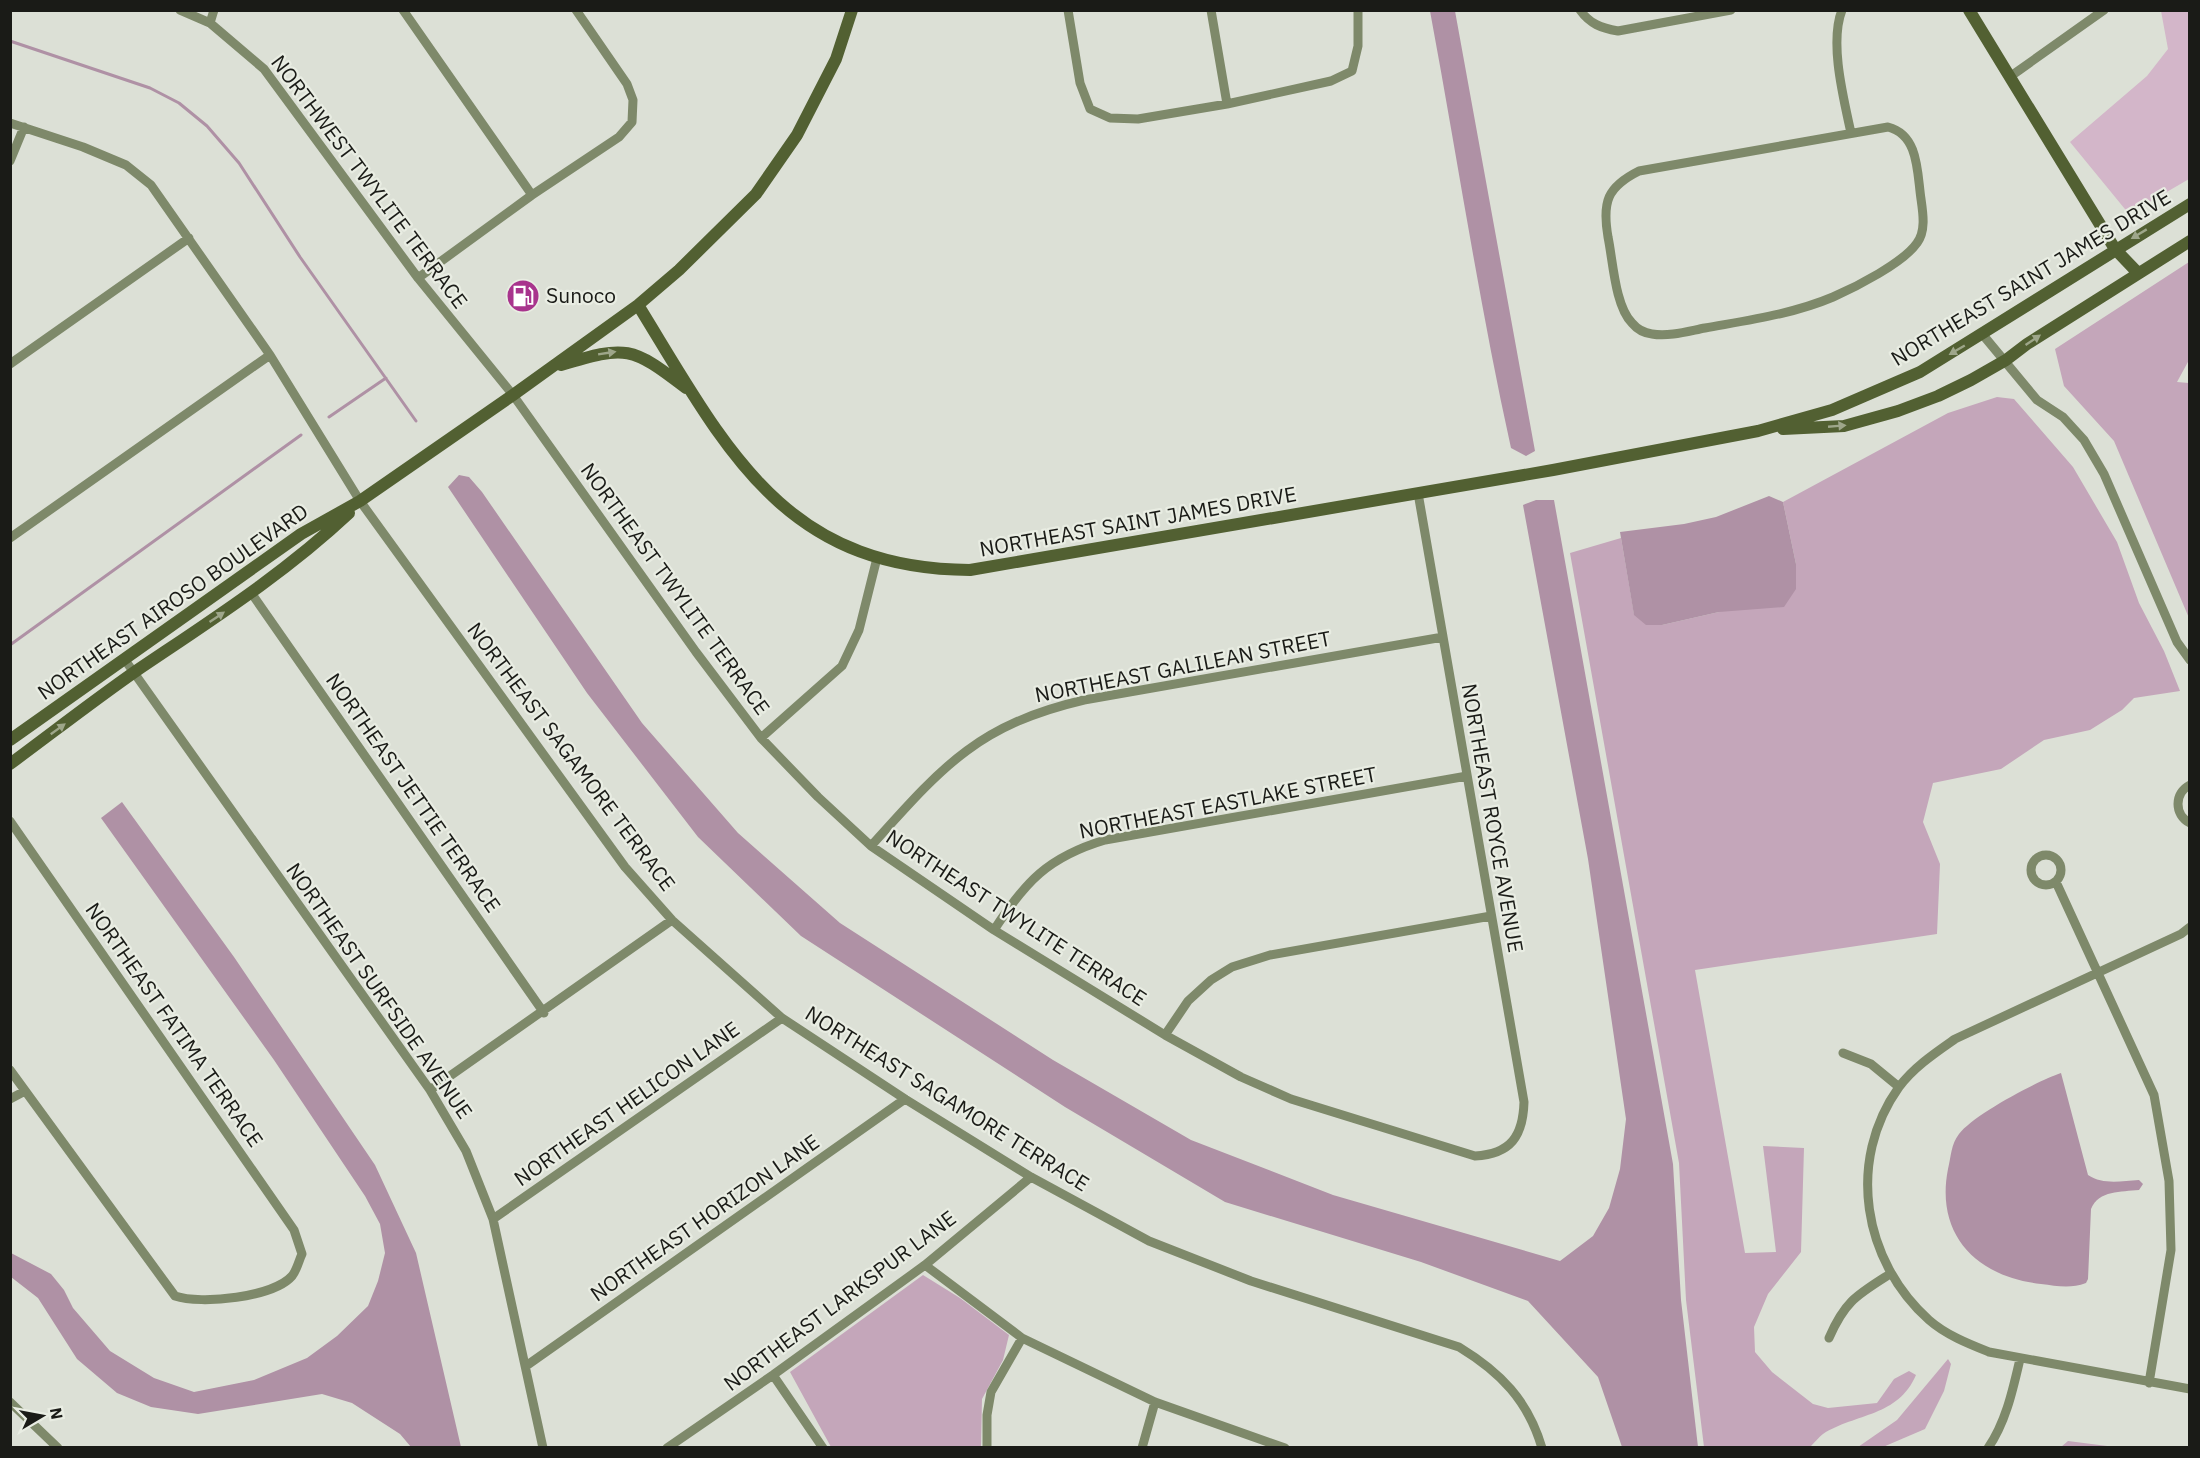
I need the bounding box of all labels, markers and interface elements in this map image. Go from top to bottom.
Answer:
street label: NORTHWEST TWYLITE TERRACE [265,49,474,314]
street label: NORTHEAST SAINT JAMES DRIVE [1886,182,2175,372]
one-way arrow [2131,229,2147,240]
fuel station icon: Sunoco [505,278,541,314]
place label: Sunoco [546,281,616,309]
one-way arrow [2024,334,2040,346]
one-way arrow [1948,345,1965,355]
one-way arrow [598,348,617,357]
one-way arrow [1827,421,1846,431]
street label: NORTHEAST TWYLITE TERRACE [575,457,777,720]
street label: NORTHEAST SAINT JAMES DRIVE [977,479,1299,563]
street label: NORTHEAST AIROSO BOULEVARD [32,497,313,706]
one-way arrow [209,611,225,623]
street label: NORTHEAST SAGAMORE TERRACE [461,616,682,896]
street label: NORTHEAST GALILEAN STREET [1032,624,1333,708]
street label: NORTHEAST JETTIE TERRACE [320,667,507,918]
street label: NORTHEAST ROYCE AVENUE [1456,681,1530,954]
one-way arrow [49,723,65,735]
street label: NORTHEAST EASTLAKE STREET [1077,759,1379,845]
street label: NORTHEAST TWYLITE TERRACE [881,822,1152,1012]
street label: NORTHEAST SURFSIDE AVENUE [280,857,479,1124]
street label: NORTHEAST FATIMA TERRACE [80,897,270,1152]
street label: NORTHEAST SAGAMORE TERRACE [800,999,1095,1197]
street label: NORTHEAST HELICON LANE [508,1015,745,1192]
street label: NORTHEAST HORIZON LANE [584,1127,825,1307]
street label: NORTHEAST LARKSPUR LANE [717,1204,961,1397]
north arrow [12,1386,72,1446]
text: N [46,1406,68,1421]

